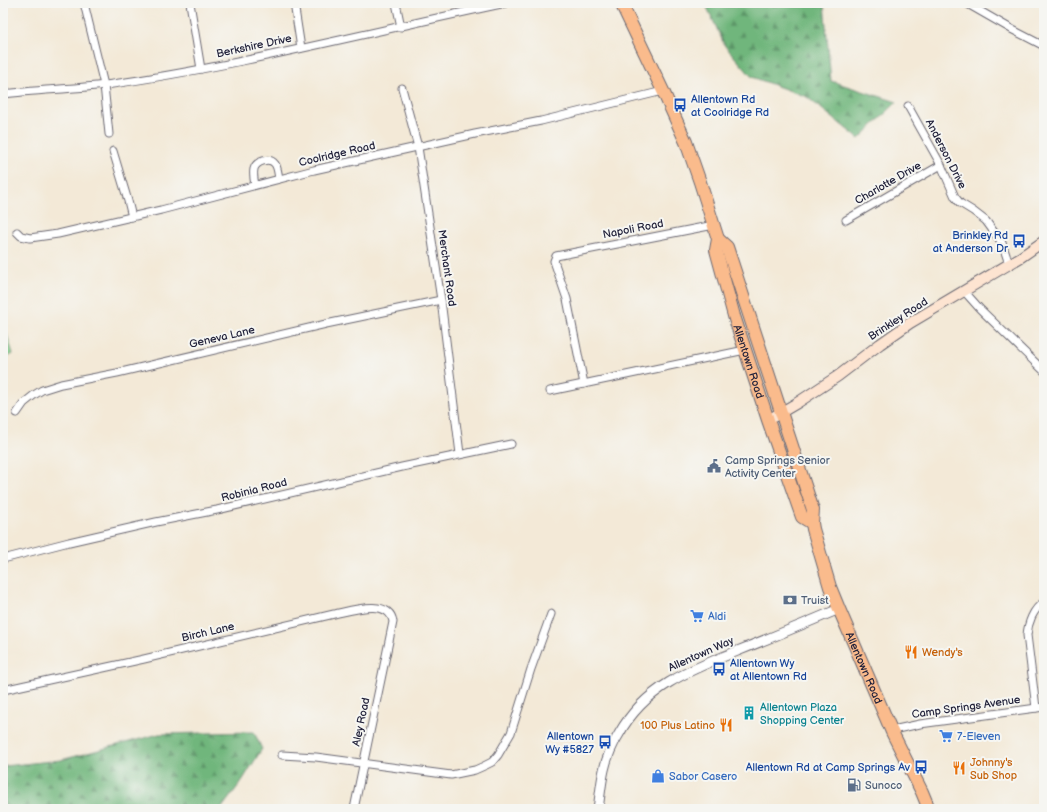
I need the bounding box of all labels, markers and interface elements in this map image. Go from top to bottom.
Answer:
street label: Berkshire Drive [215,32,293,60]
place label: Allentown Rd at Coolridge Rd [691,93,769,119]
bus stop icon: Allentown Rd at Coolridge Rd [672,97,688,113]
street label: Anderson Drive [923,117,969,191]
street label: Coolridge Road [297,139,377,169]
street label: Charlotte Drive [853,159,924,207]
street label: Napoli Road [601,217,665,241]
street label: Merchant Road [435,229,459,307]
place label: Brinkley Rd at Anderson Dr [933,229,1009,255]
bus stop icon: Brinkley Rd at Anderson Dr [1011,233,1027,249]
street label: Brinkley Road [866,295,930,343]
street label: Geneva Lane [188,323,256,351]
street label: Allentown Road [731,323,767,400]
place label: Camp Springs Senior Activity Center [725,454,831,480]
public building icon: Camp Springs Senior Activity Center [706,458,722,474]
street label: Robinia Road [220,476,288,504]
bank icon: Truist [782,592,798,608]
place label: Truist [801,594,829,607]
supermarket icon: Aldi [689,608,705,624]
place label: Aldi [708,610,726,623]
street label: Birch Lane [180,620,236,644]
street label: Allentown Road [843,630,885,706]
street label: Allentown Way [666,634,736,674]
restaurant icon: Wendy's [903,644,919,660]
place label: Wendy's [922,646,963,659]
place label: Allentown Wy at Allentown Rd [730,657,807,683]
bus stop icon: Allentown Wy at Allentown Rd [711,661,727,677]
street label: Camp Springs Avenue [911,693,1022,721]
street label: Aley Road [350,697,372,747]
place label: Allentown Plaza Shopping Center [760,701,845,727]
building icon: Allentown Plaza Shopping Center [741,705,757,721]
restaurant icon: 100 Plus Latino [718,717,734,733]
place label: 100 Plus Latino [640,719,715,732]
supermarket icon: 7-Eleven [938,728,954,744]
place label: Allentown Wy #5827 [545,730,595,756]
place label: 7-Eleven [957,730,1000,743]
bus stop icon: Allentown Wy #5827 [597,734,613,750]
place label: Johnny's Sub Shop [970,756,1017,782]
bus stop icon: Allentown Rd at Camp Springs Av [913,759,929,775]
restaurant icon: Johnny's Sub Shop [951,760,967,776]
place label: Allentown Rd at Camp Springs Av [746,761,911,774]
shop icon: Sabor Casero [650,768,666,784]
place label: Sabor Casero [669,770,737,783]
fuel station icon: Sunoco [846,777,862,793]
place label: Sunoco [865,779,902,792]

